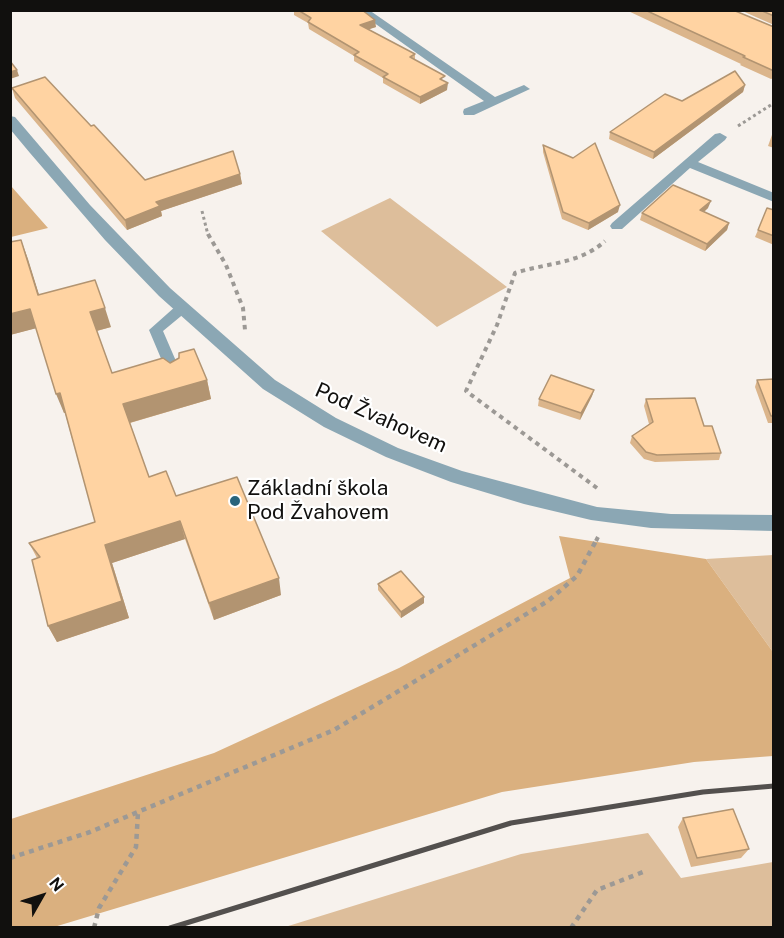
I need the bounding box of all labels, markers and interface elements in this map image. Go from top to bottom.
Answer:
street label: Pod Žvahovem [311,378,451,458]
place label: Základní škola Pod Žvahovem [247,476,389,526]
marker: Základní škola Pod Žvahovem [228,494,242,508]
north arrow [12,866,72,926]
text: N [45,874,68,895]

